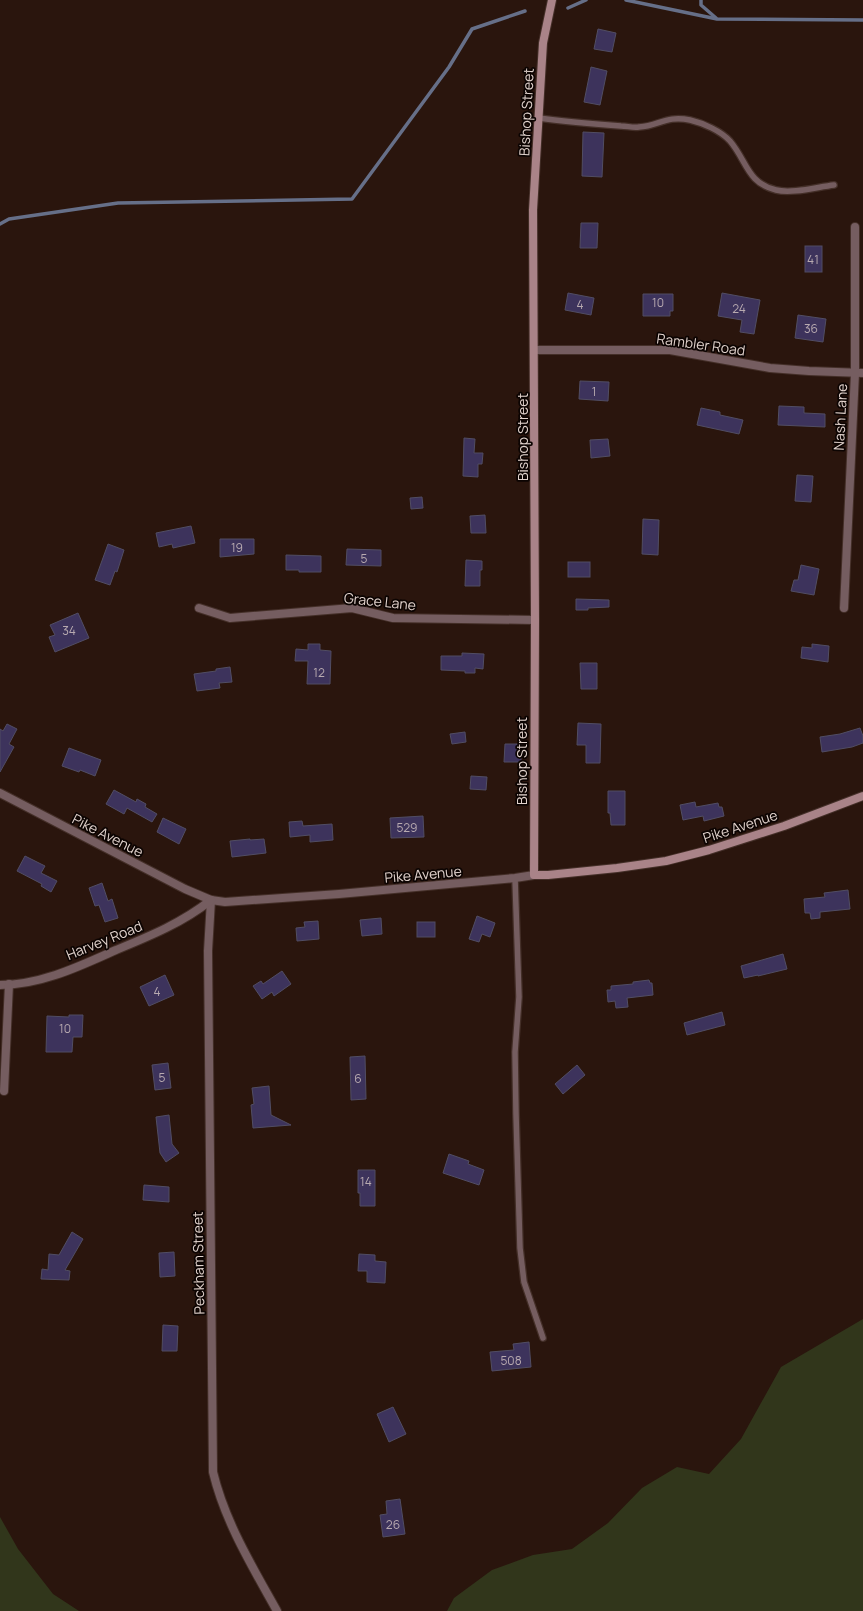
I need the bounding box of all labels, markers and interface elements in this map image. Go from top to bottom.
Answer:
street label: Bishop Street [514,67,538,156]
house number: 41 [807,251,819,268]
house number: 10 [652,294,664,311]
house number: 4 [576,296,584,313]
house number: 24 [732,300,746,317]
house number: 36 [804,320,818,337]
street label: Rambler Road [655,328,747,360]
house number: 1 [592,383,596,400]
street label: Nash Lane [829,383,851,451]
street label: Bishop Street [513,393,532,481]
house number: 19 [231,539,243,556]
house number: 5 [361,550,368,567]
street label: Grace Lane [343,588,417,614]
house number: 34 [62,622,76,639]
house number: 12 [313,664,325,681]
street label: Bishop Street [512,717,531,805]
street label: Pike Avenue [700,805,780,847]
street label: Pike Avenue [69,809,147,861]
house number: 529 [397,819,417,836]
street label: Pike Avenue [384,861,462,887]
street label: Harvey Road [63,916,145,964]
house number: 4 [153,983,161,1000]
house number: 10 [59,1020,71,1037]
house number: 5 [159,1069,166,1086]
house number: 6 [354,1070,362,1087]
house number: 14 [360,1173,372,1190]
street label: Peckham Street [188,1211,208,1315]
house number: 508 [500,1352,522,1369]
house number: 26 [386,1516,400,1533]

